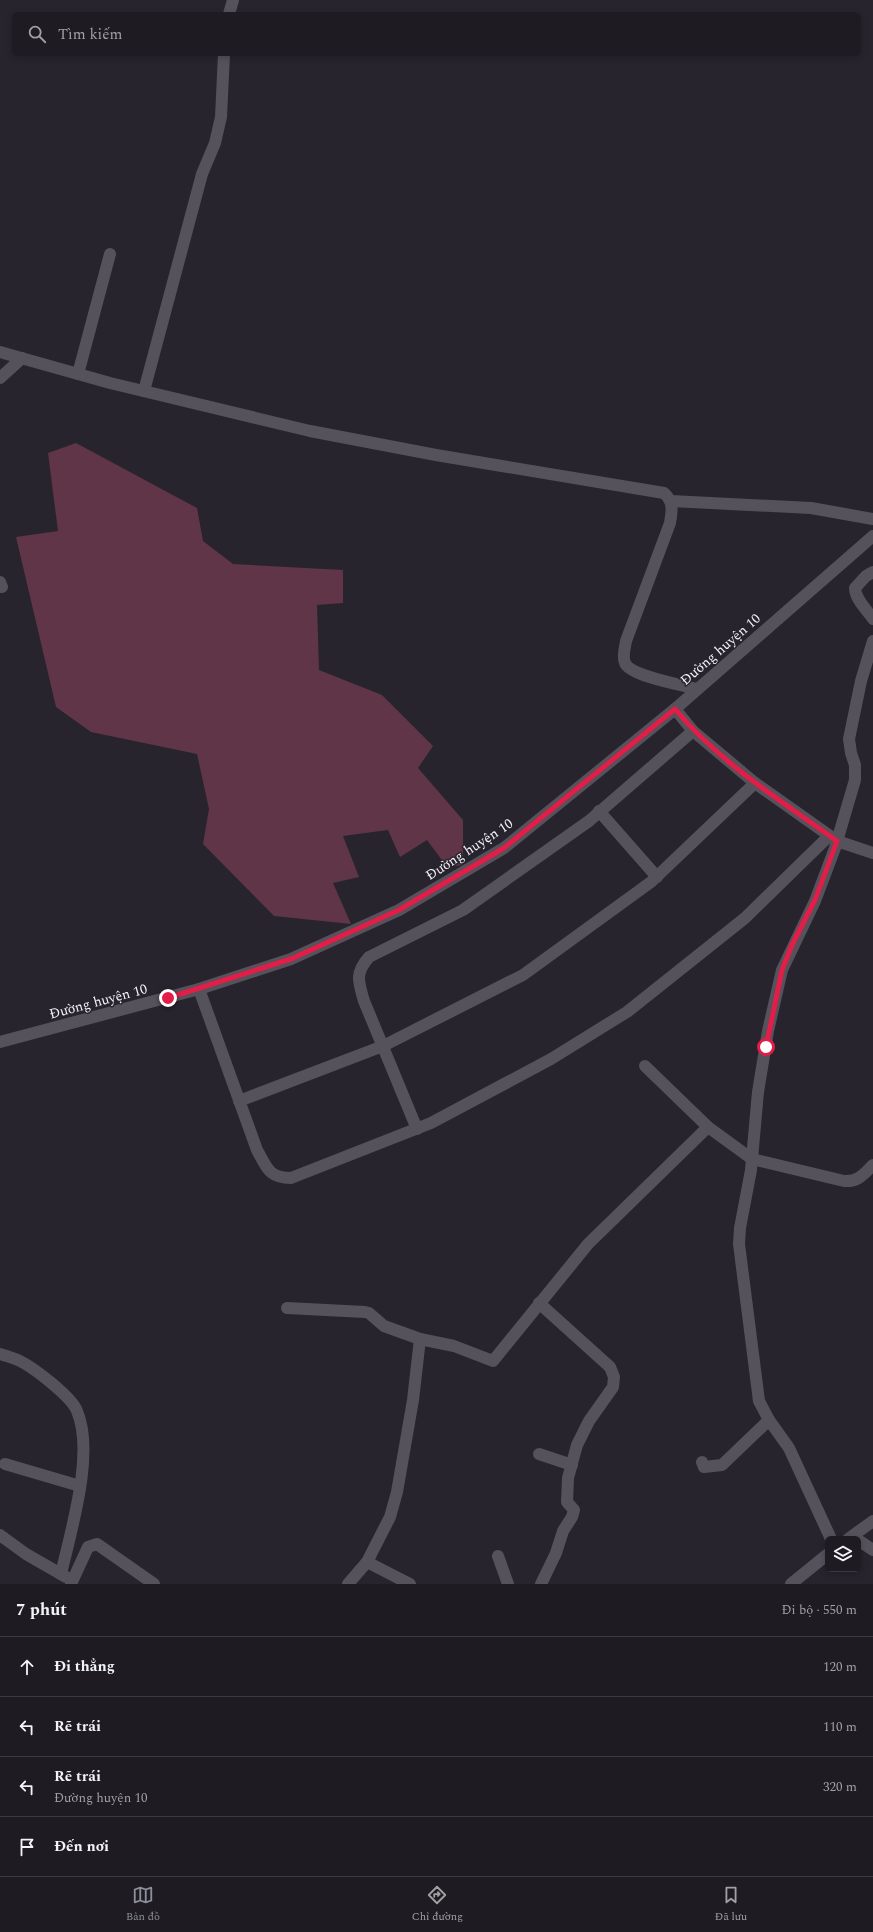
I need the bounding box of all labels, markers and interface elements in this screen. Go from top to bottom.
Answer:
search box [12,12,861,56]
icon: search [26,23,48,45]
text: Tìm kiếm [58,23,122,46]
street label: Đường huyện 10 [675,608,765,690]
street label: Đường huyện 10 [421,813,517,886]
street label: Đường huyện 10 [47,978,149,1025]
route end [159,989,177,1007]
route start [757,1038,775,1056]
map controls [825,1536,861,1572]
button: layers [825,1536,861,1572]
text: 7 phút [16,1597,67,1623]
text: Đi bộ · 550 m [782,1600,857,1620]
text: Đi thẳng [54,1655,115,1678]
icon: ahead [16,1656,38,1678]
text: 120 m [823,1657,857,1677]
text: Rẽ trái [54,1715,101,1738]
icon: left [16,1716,38,1738]
text: 110 m [823,1717,857,1737]
text: Rẽ trái [54,1765,101,1788]
icon: left [16,1776,38,1798]
text: 320 m [823,1777,857,1797]
text: Đường huyện 10 [54,1788,147,1808]
text: Đến nơi [54,1835,109,1858]
icon: arrive [16,1836,38,1858]
tab: Bản đồ [126,1884,160,1925]
tab: Chỉ đường [412,1884,463,1925]
tab: Đã lưu [715,1884,747,1925]

